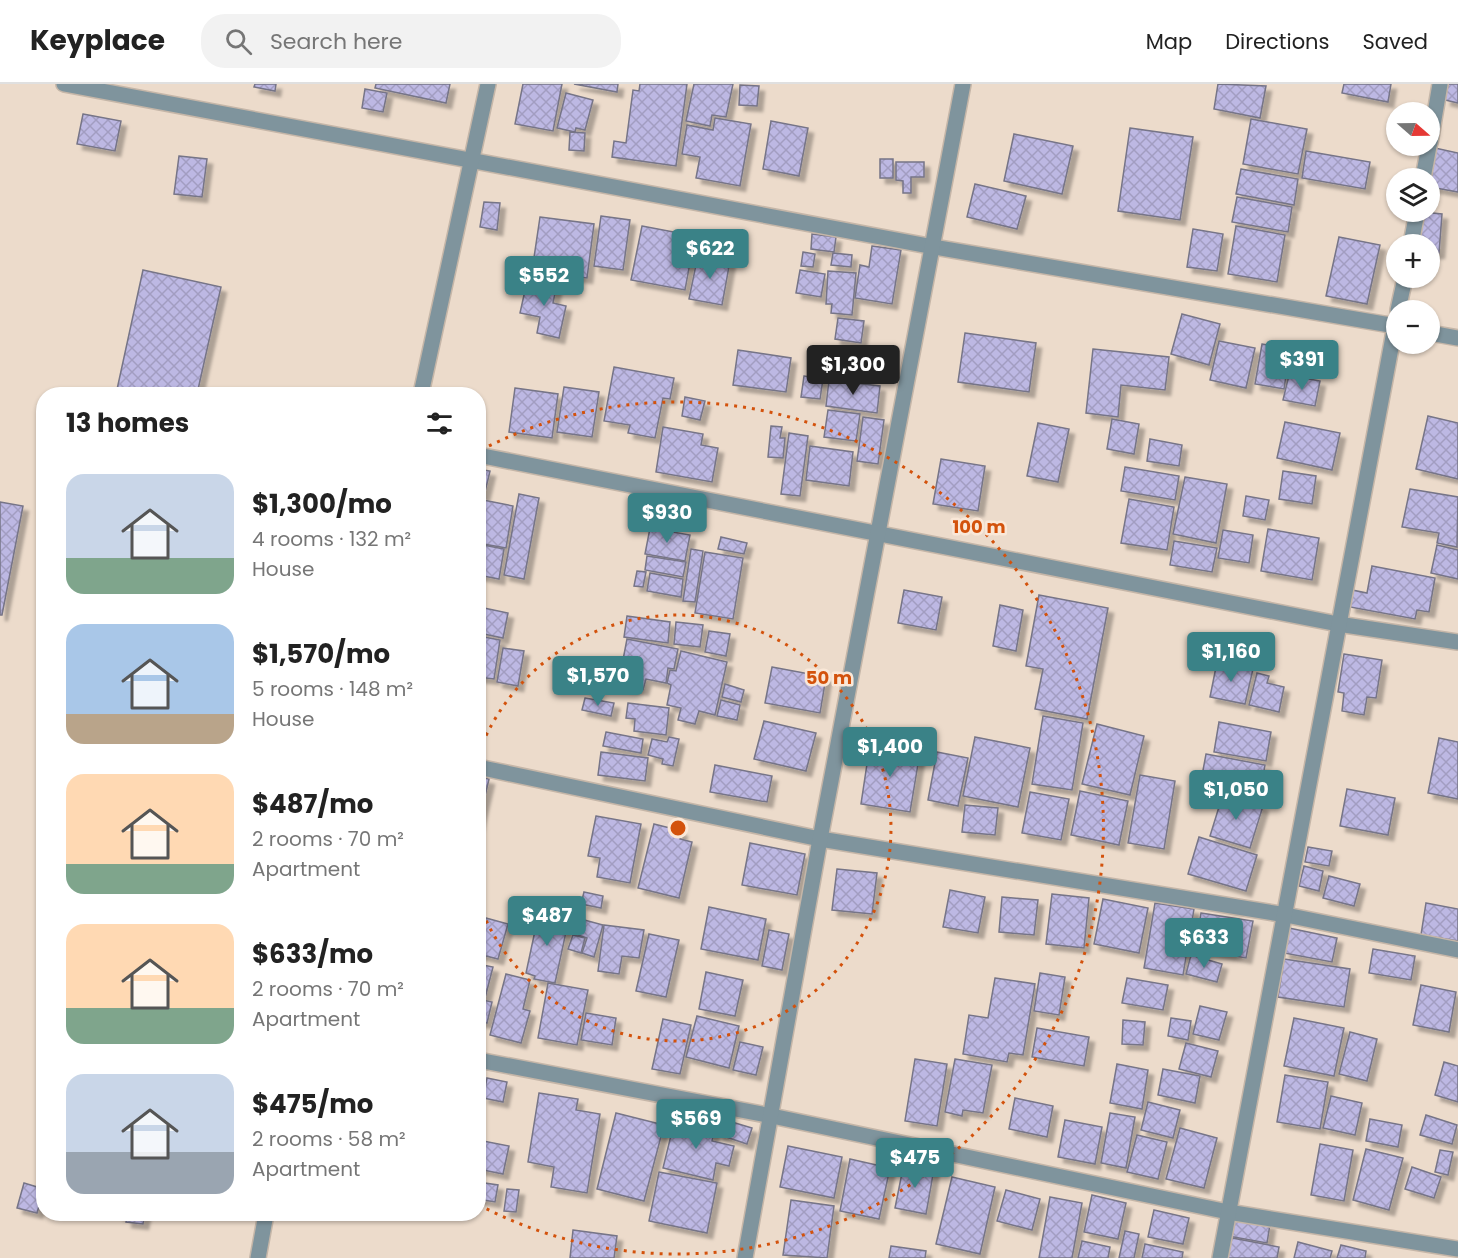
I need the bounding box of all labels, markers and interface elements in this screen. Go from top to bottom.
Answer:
search box [201,14,621,68]
text: Keyplace [30,21,165,60]
icon: search [222,25,255,58]
text: Search here [270,26,402,57]
text: Map [1146,27,1192,56]
text: Directions [1225,27,1329,56]
text: Saved [1362,27,1428,56]
north arrow [1386,102,1440,156]
map controls [1386,102,1440,354]
button: layers [1386,168,1440,222]
pin: $622 [674,229,746,280]
text: $622 [686,234,734,262]
button: + [1386,234,1440,288]
pin: $552 [508,256,580,307]
text: $552 [519,261,569,289]
button: − [1386,300,1440,354]
pin: $391 [1266,340,1338,391]
pin: $1,300 [804,345,902,396]
text: $391 [1279,345,1325,373]
text: $1,300 [821,350,885,378]
text: 13 homes [66,405,189,441]
icon: filters [423,407,456,440]
text: $1,300/mo [252,486,392,522]
pin: $930 [631,493,703,544]
icon: home [114,498,186,570]
text: $930 [642,498,692,526]
text: 100 m [952,514,1006,539]
text: 4 rooms · 132 m² [252,525,411,553]
text: House [252,555,314,583]
pin: $1,160 [1182,632,1280,683]
text: $1,570/mo [252,636,390,672]
text: $1,160 [1201,637,1261,665]
icon: home [114,648,186,720]
pin: $1,570 [549,656,647,707]
text: $1,570 [566,661,630,689]
text: 50 m [806,665,852,690]
text: 5 rooms · 148 m² [252,675,413,703]
text: House [252,705,314,733]
pin: $1,400 [841,727,939,778]
text: $1,400 [857,732,923,760]
pin: $1,050 [1187,770,1285,821]
text: $1,050 [1203,775,1269,803]
text: $487/mo [252,786,373,822]
icon: home [114,798,186,870]
centre of rings [668,818,688,838]
text: 2 rooms · 70 m² [252,825,404,853]
text: Apartment [252,855,360,883]
pin: $487 [511,896,583,947]
text: $487 [522,901,572,929]
pin: $633 [1168,918,1240,969]
text: $633 [1179,923,1229,951]
text: $633/mo [252,936,373,972]
icon: home [114,948,186,1020]
text: 2 rooms · 70 m² [252,975,404,1003]
text: Apartment [252,1005,360,1033]
text: $475/mo [252,1086,373,1122]
icon: home [114,1098,186,1170]
pin: $569 [660,1099,732,1150]
text: $569 [670,1104,722,1132]
text: 2 rooms · 58 m² [252,1125,406,1153]
pin: $475 [879,1138,951,1189]
text: $475 [890,1143,940,1171]
text: Apartment [252,1155,360,1183]

